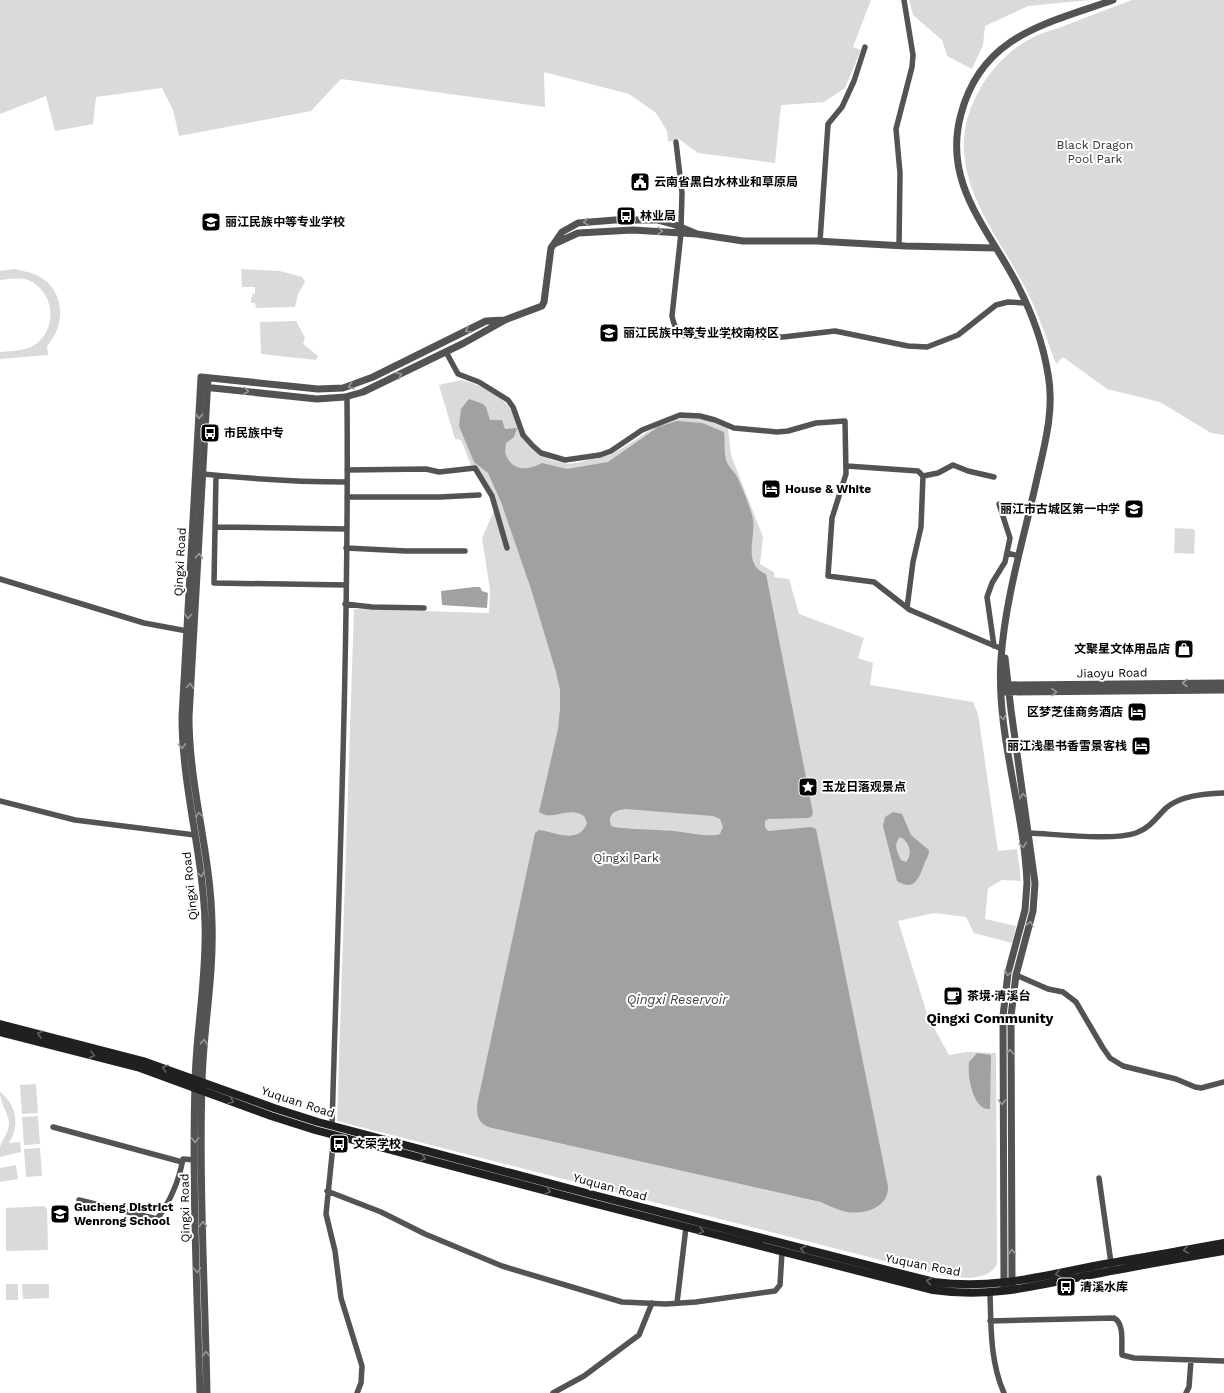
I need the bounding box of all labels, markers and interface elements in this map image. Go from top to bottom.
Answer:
park label: Black Dragon Pool Park [1057,138,1133,166]
public building icon: 云南省黑白水林业和草原局 [629,171,651,193]
place label: 云南省黑白水林业和草原局 [654,175,798,189]
bus stop icon: 林业局 [615,205,637,227]
place label: 林业局 [640,209,676,223]
school or university icon: 丽江民族中等专业学校 [200,211,222,233]
place label: 丽江民族中等专业学校 [225,215,345,229]
one-way arrow [583,217,589,226]
one-way arrow [657,226,663,235]
school or university icon: 丽江民族中等专业学校南校区 [598,322,620,344]
one-way arrow [465,325,472,333]
place label: 丽江民族中等专业学校南校区 [623,326,779,340]
one-way arrow [395,372,402,380]
one-way arrow [347,381,354,390]
one-way arrow [243,387,249,396]
one-way arrow [194,413,203,419]
bus stop icon: 市民族中专 [199,422,221,444]
place label: 市民族中专 [224,426,284,440]
hotel icon: House & White [760,478,782,500]
place label: House & White [785,482,871,496]
school or university icon: 丽江市古城区第一中学 [1123,498,1145,520]
place label: 丽江市古城区第一中学 [1000,502,1120,516]
street label: Qingxi Road [171,527,189,597]
one-way arrow [194,553,203,559]
one-way arrow [184,613,193,619]
shop icon: 文聚星文体用品店 [1173,638,1195,660]
place label: 文聚星文体用品店 [1074,642,1170,656]
street label: Jiaoyu Road [1077,665,1147,681]
one-way arrow [1182,679,1188,687]
one-way arrow [186,683,195,689]
one-way arrow [1051,688,1057,696]
hotel icon: 区梦芝佳商务酒店 [1126,701,1148,723]
place label: 区梦芝佳商务酒店 [1027,705,1123,719]
one-way arrow [998,714,1007,720]
hotel icon: 丽江浅墨书香雪景客栈 [1130,735,1152,757]
place label: 丽江浅墨书香雪景客栈 [1007,739,1127,753]
one-way arrow [178,743,187,749]
place icon: 玉龙日落观景点 [797,776,819,798]
place label: 玉龙日落观景点 [822,780,906,794]
one-way arrow [1019,792,1028,799]
one-way arrow [195,812,204,819]
one-way arrow [1018,842,1027,848]
street label: Qingxi Road [179,851,201,921]
park label: Qingxi Park [593,851,659,865]
one-way arrow [196,871,205,877]
one-way arrow [1026,921,1034,927]
one-way arrow [1005,969,1013,976]
cafe icon: 茶境·清溪台 [942,985,964,1007]
place label: 茶境·清溪台 [967,989,1030,1003]
water label: Qingxi Reservoir [627,992,728,1007]
district label: Qingxi Community [927,1010,1054,1026]
one-way arrow [36,1030,43,1039]
one-way arrow [200,1039,209,1045]
one-way arrow [1006,1049,1014,1055]
one-way arrow [88,1050,95,1059]
one-way arrow [162,1064,169,1073]
street label: Yuquan Road [260,1084,336,1120]
one-way arrow [228,1096,235,1104]
one-way arrow [998,1099,1007,1105]
bus stop icon: 文荣学校 [328,1133,350,1155]
one-way arrow [191,1137,199,1143]
place label: 文荣学校 [353,1137,401,1151]
one-way arrow [419,1153,426,1162]
street label: Yuquan Road [571,1170,649,1204]
street label: Qingxi Road [177,1173,193,1243]
one-way arrow [545,1187,552,1195]
place label: Gucheng District Wenrong School [74,1200,174,1228]
school or university icon: Gucheng District Wenrong School [49,1203,71,1225]
one-way arrow [199,1221,208,1227]
one-way arrow [697,1226,704,1235]
one-way arrow [800,1245,807,1254]
one-way arrow [1182,1245,1189,1254]
one-way arrow [1008,1249,1016,1255]
street label: Yuquan Road [884,1251,962,1279]
one-way arrow [193,1267,201,1273]
one-way arrow [1055,1269,1061,1277]
bus stop icon: 清溪水库 [1055,1276,1077,1298]
one-way arrow [926,1277,932,1285]
place label: 清溪水库 [1080,1280,1128,1294]
one-way arrow [202,1351,210,1357]

